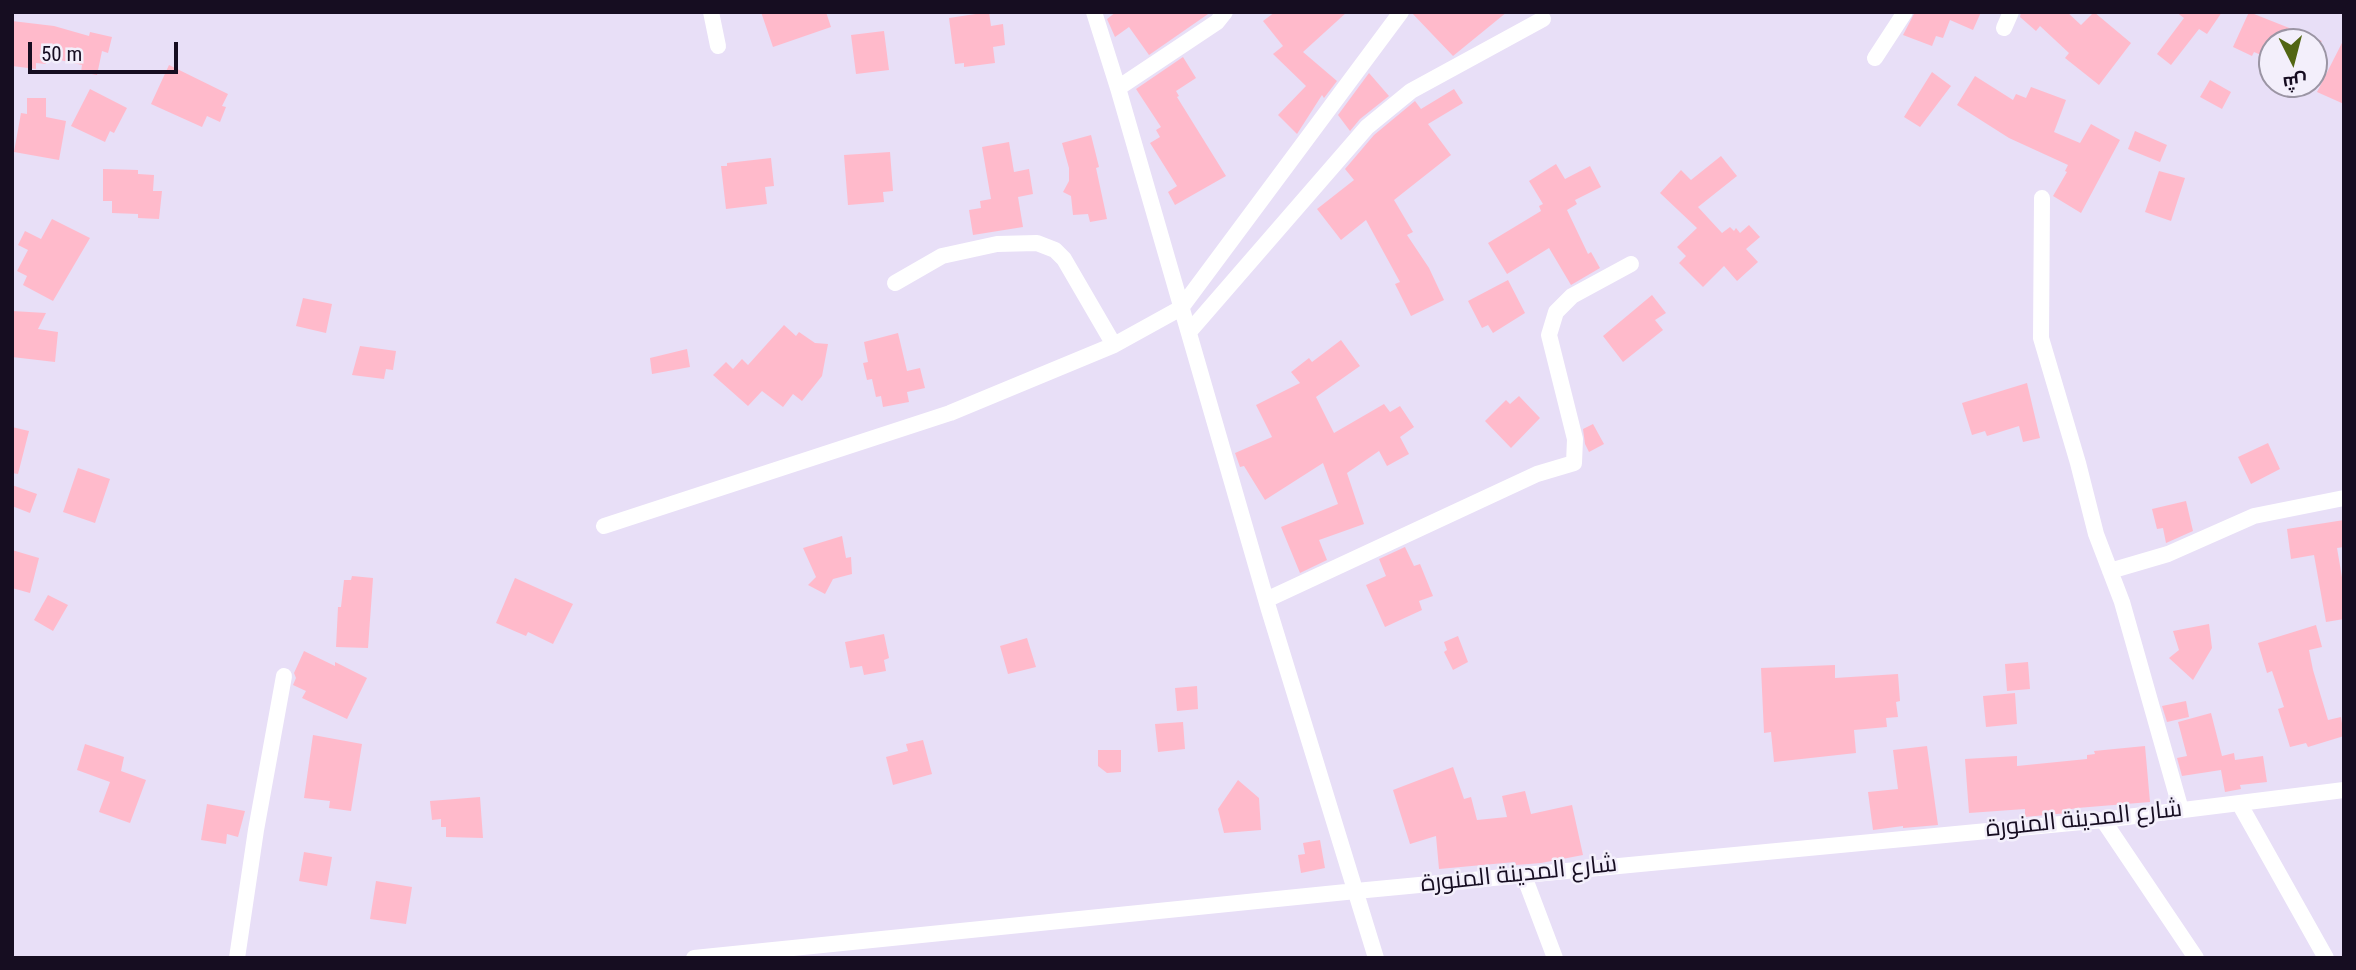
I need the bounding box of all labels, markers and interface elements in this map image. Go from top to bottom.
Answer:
scale bar [32,28,182,72]
north arrow [2258,28,2328,98]
text: 50 m [41,42,82,66]
text: ش [2282,70,2308,95]
street label: شارع المدينة المنورة [1984,795,2184,845]
street label: شارع المدينة المنورة [1419,850,1619,900]

